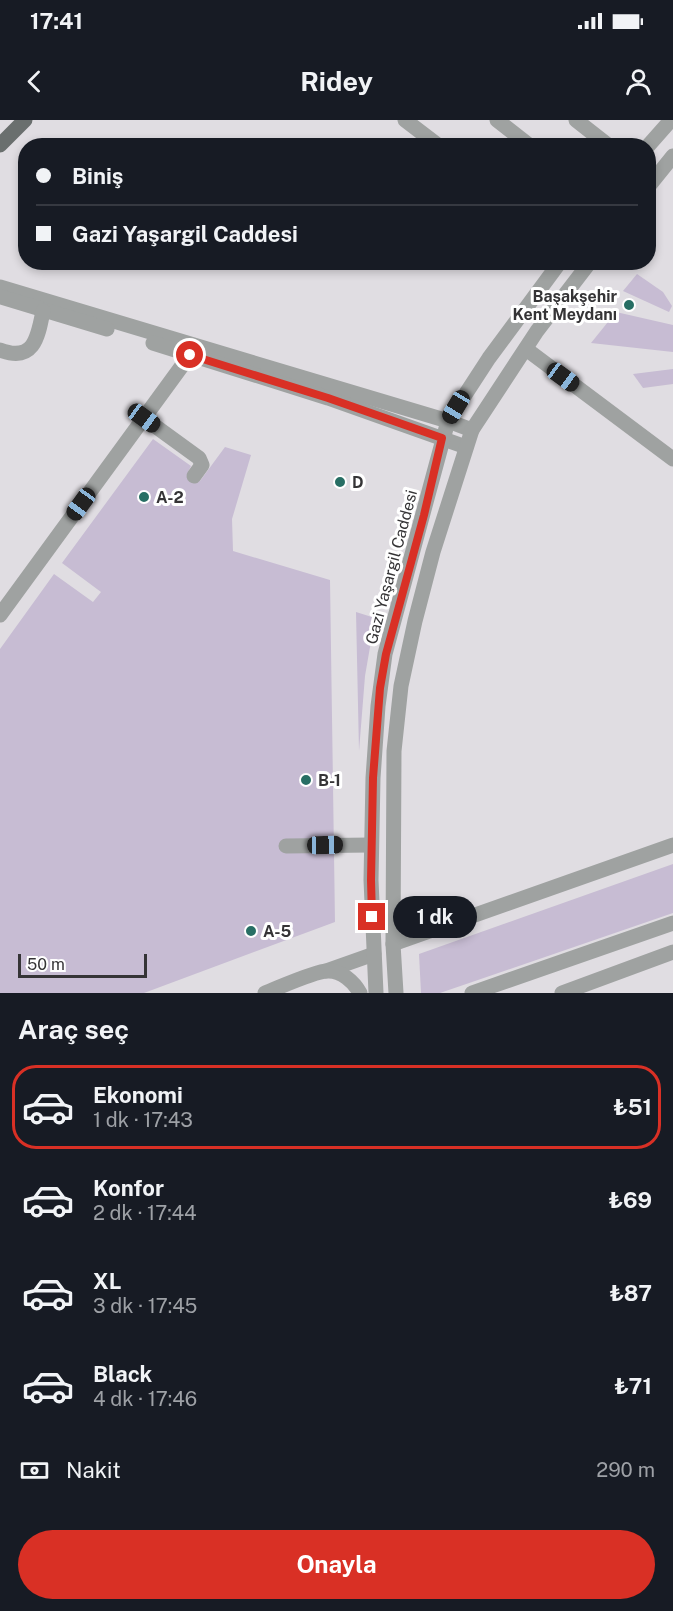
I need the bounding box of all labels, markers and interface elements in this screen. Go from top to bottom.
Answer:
text: 17:41 [30,8,83,34]
icon: back [18,65,51,98]
text: Ridey [300,65,373,97]
icon: person [622,65,655,98]
text: Biniş [72,163,123,189]
text: Gazi Yaşargil Caddesi [72,221,298,247]
place label: Başakşehir Kent Meydanı [513,287,617,324]
marker: Başakşehir Kent Meydanı [622,298,636,312]
route start [176,341,203,368]
car [543,359,583,395]
car [439,387,473,427]
car [124,400,164,436]
place label: D [352,473,364,492]
marker: D [333,475,347,489]
car [63,484,99,524]
place label: A-2 [156,488,184,507]
street label: Gazi Yaşargil Caddesi [362,488,421,646]
marker: A-2 [137,490,151,504]
place label: B-1 [318,771,341,790]
marker: B-1 [299,773,313,787]
car [307,836,343,854]
callout: 1 dk [393,896,477,938]
route end [358,903,385,930]
text: 1 dk [417,905,453,929]
place label: A-5 [263,922,291,941]
marker: A-5 [244,924,258,938]
scale bar [18,951,147,978]
text: 50 m [27,955,65,974]
text: Araç seç [18,1013,129,1045]
icon: car [21,1080,75,1134]
text: Ekonomi [93,1082,183,1108]
text: ₺51 [613,1094,652,1120]
text: 1 dk · 17:43 [93,1108,193,1132]
icon: car [21,1173,75,1227]
text: Konfor [93,1175,164,1201]
text: ₺69 [609,1187,652,1213]
text: 2 dk · 17:44 [93,1201,197,1225]
icon: car [21,1266,75,1320]
text: XL [93,1268,121,1294]
text: ₺87 [609,1280,652,1306]
text: 3 dk · 17:45 [93,1294,197,1318]
icon: car [21,1359,75,1413]
text: Black [93,1361,152,1387]
text: ₺71 [614,1373,652,1399]
text: 4 dk · 17:46 [93,1387,197,1411]
icon: cash [18,1454,51,1487]
text: Nakit [66,1457,121,1483]
text: 290 m [596,1458,655,1482]
button: Onayla [18,1530,655,1599]

